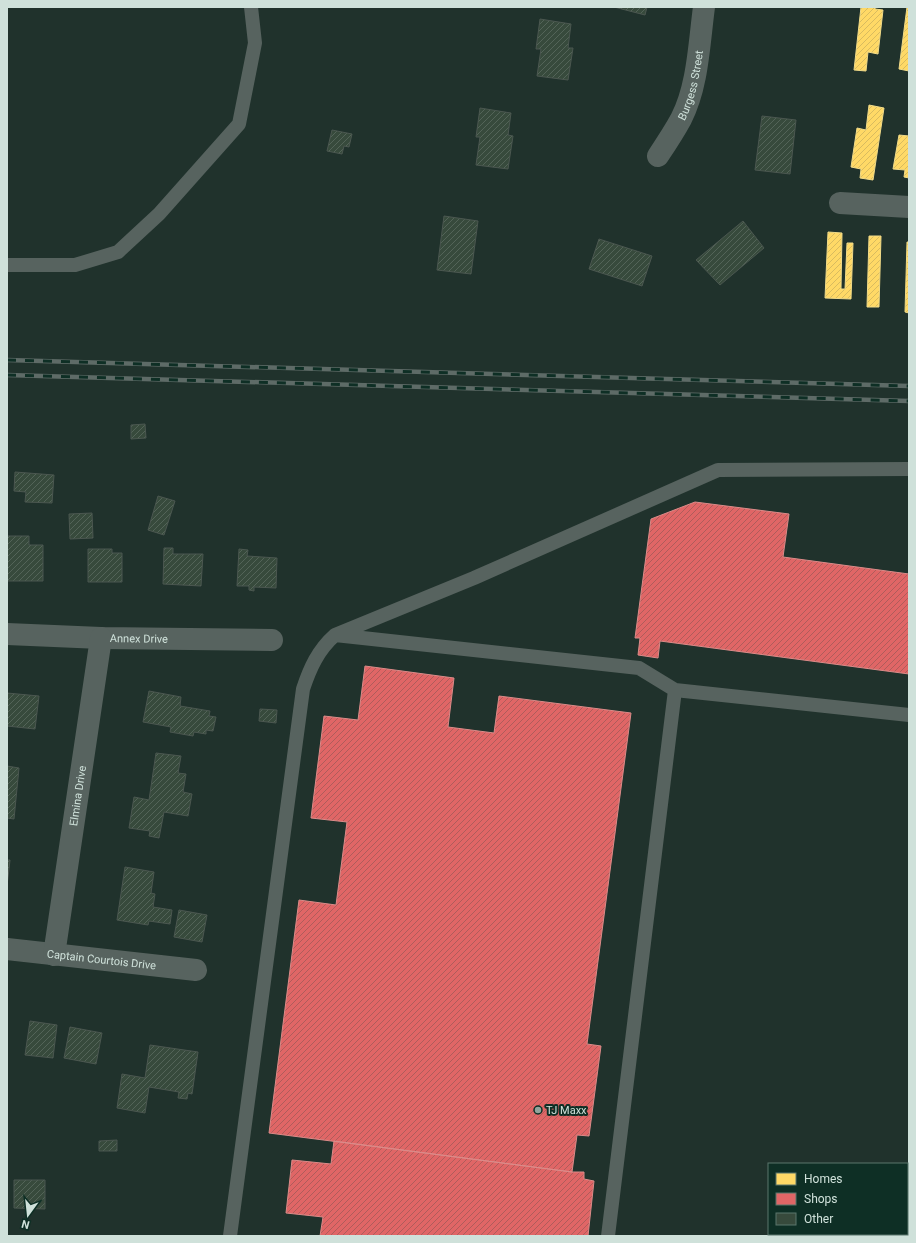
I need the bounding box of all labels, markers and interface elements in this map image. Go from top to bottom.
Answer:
street label: Burgess Street [675,49,705,122]
street label: Annex Drive [110,632,168,645]
street label: Elmina Drive [67,765,89,827]
street label: Captain Courtois Drive [46,947,157,972]
place label: TJ Maxx [546,1104,587,1117]
marker: TJ Maxx [533,1105,543,1115]
legend [768,1163,908,1235]
text: Homes [804,1172,842,1186]
text: Shops [804,1192,838,1206]
north arrow [8,1195,48,1235]
text: Other [804,1212,833,1226]
text: N [20,1217,31,1231]

